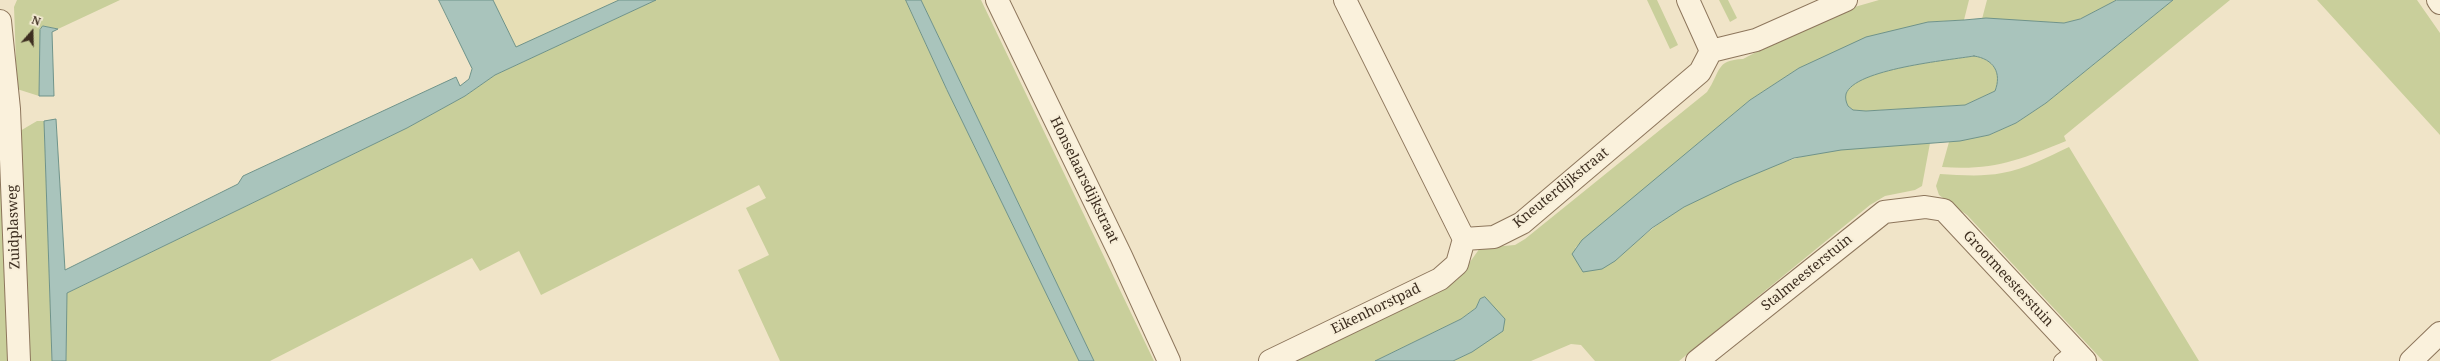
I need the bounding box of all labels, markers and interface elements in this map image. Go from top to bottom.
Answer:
north arrow [12,12,52,52]
text: N [30,12,43,29]
street label: Honselaarsdijkstraat [1046,114,1122,246]
street label: Kneuterdijkstraat [1510,144,1612,232]
street label: Zuidplasweg [4,184,24,270]
street label: Grootmeesterstuin [1959,228,2057,330]
street label: Stalmeesterstuin [1758,231,1856,315]
street label: Eikenhorstpad [1328,280,1424,338]

